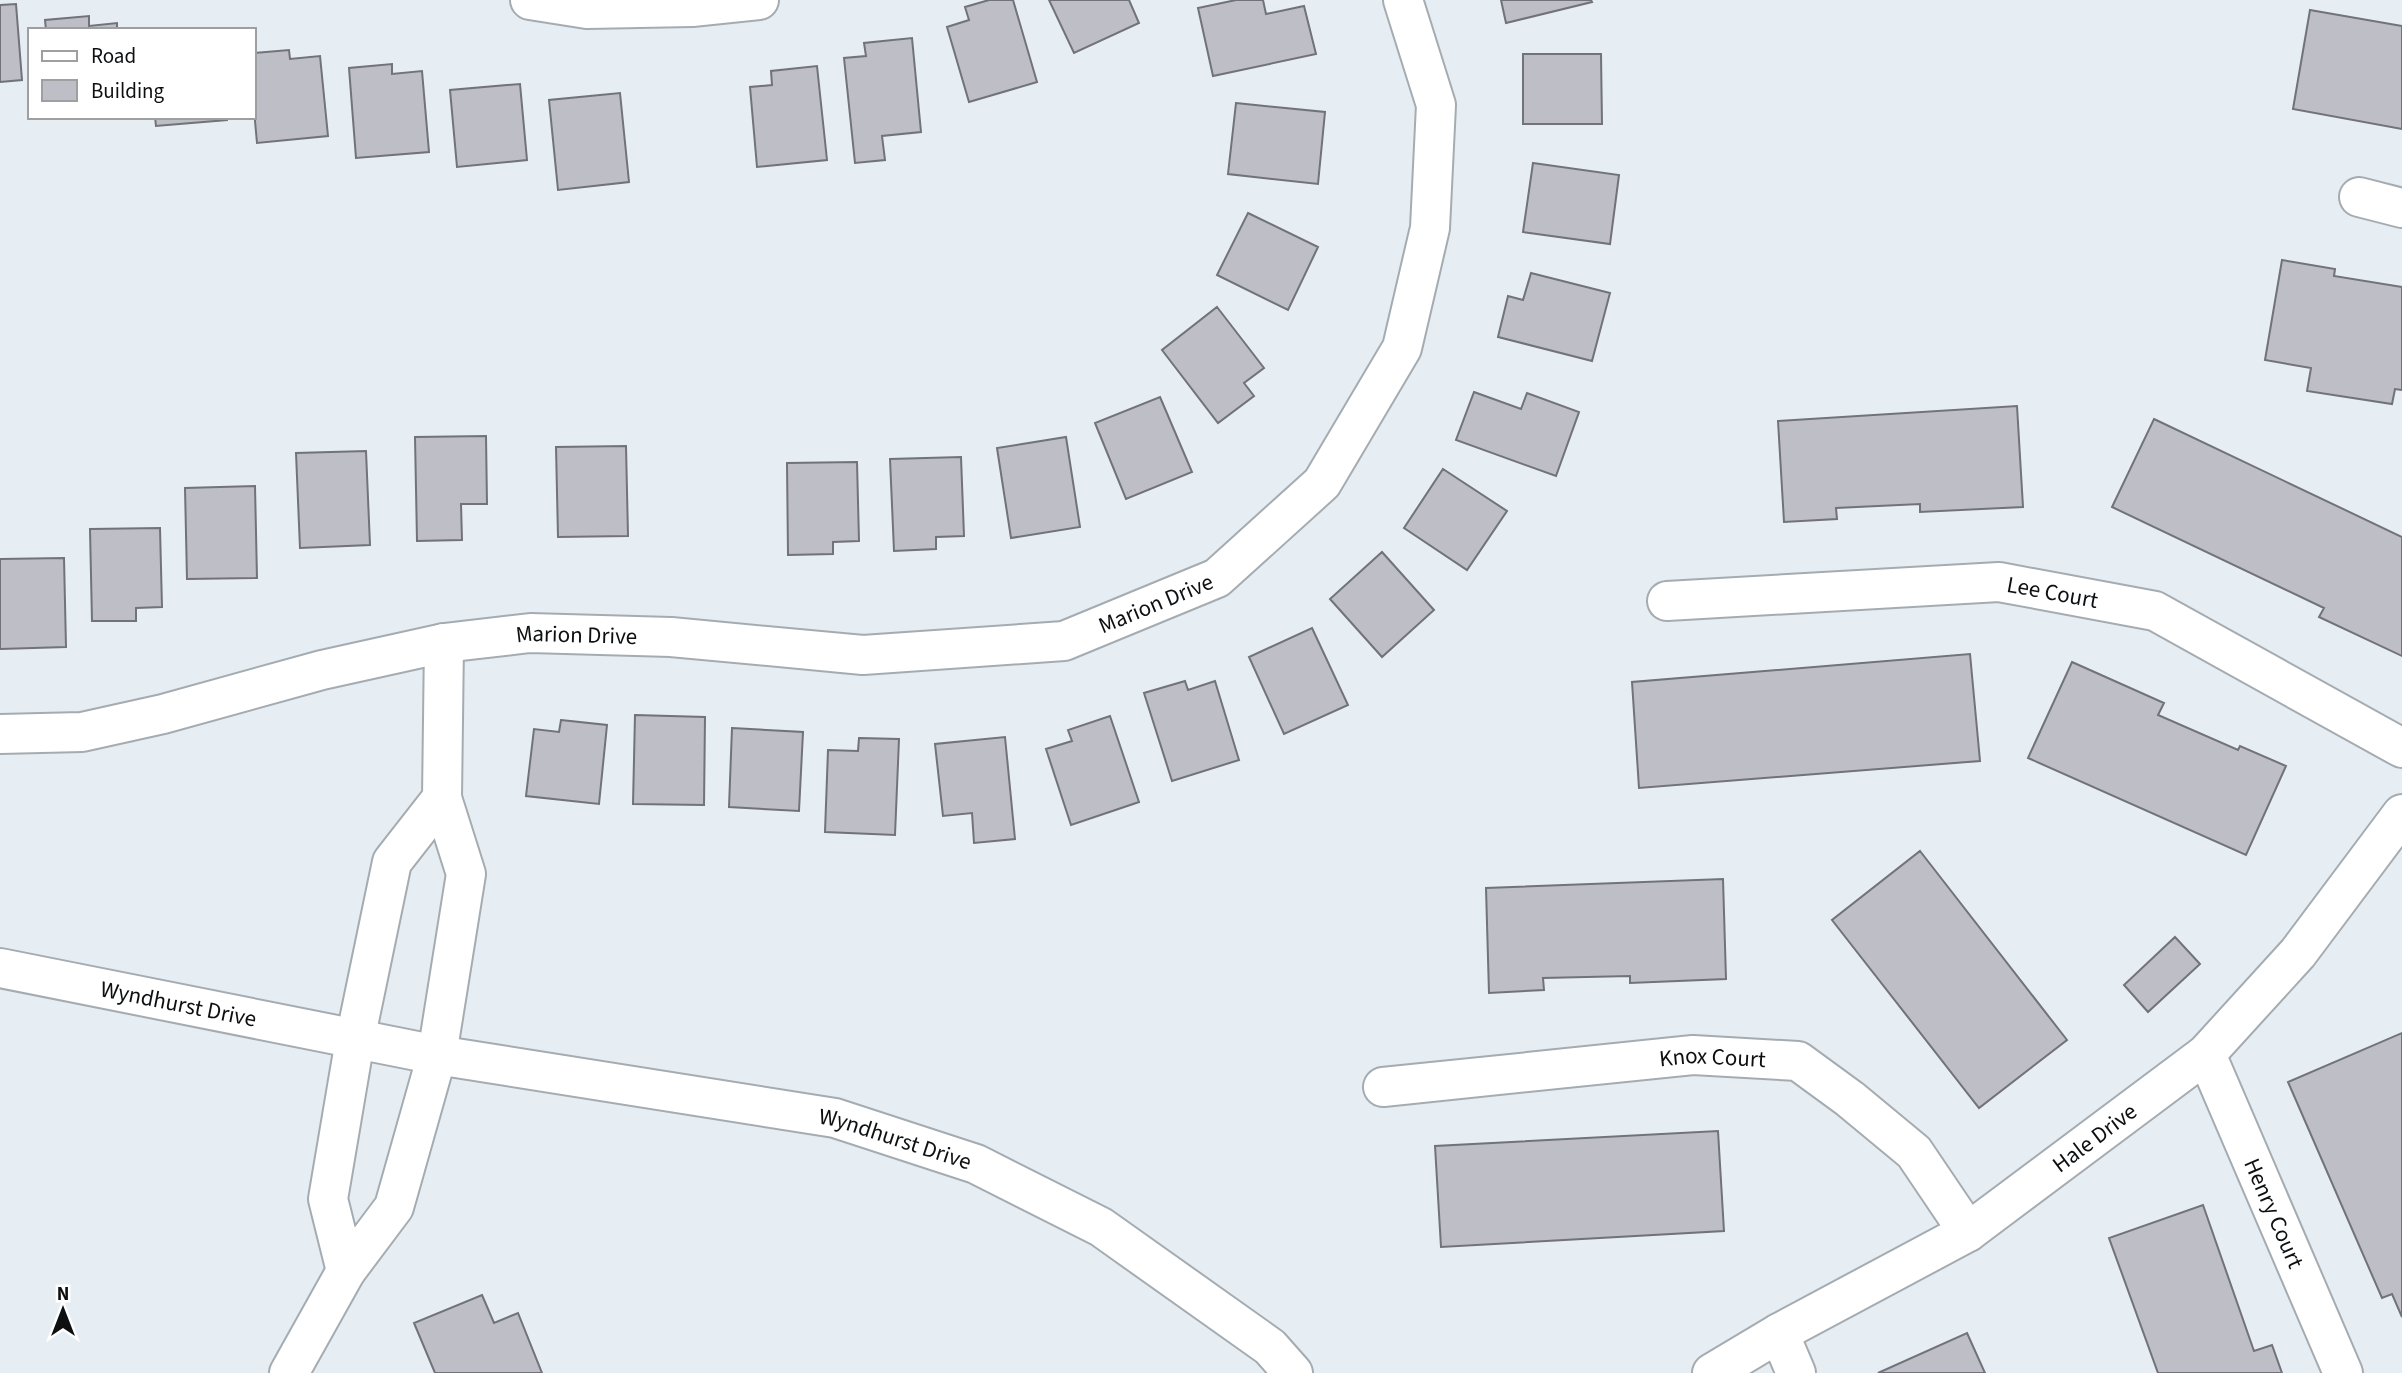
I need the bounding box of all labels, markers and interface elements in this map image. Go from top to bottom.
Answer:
legend [28,28,256,119]
text: Road [91,41,136,71]
text: Building [91,76,165,106]
street label: Marion Drive [1093,565,1218,642]
street label: Lee Court [2004,568,2101,617]
street label: Marion Drive [514,617,638,653]
street label: Wyndhurst Drive [97,972,259,1036]
street label: Knox Court [1658,1039,1767,1076]
street label: Hale Drive [2045,1095,2144,1181]
street label: Wyndhurst Drive [817,1100,976,1178]
street label: Henry Court [2236,1153,2312,1274]
north arrow [28,1275,98,1345]
text: N [57,1281,69,1308]

